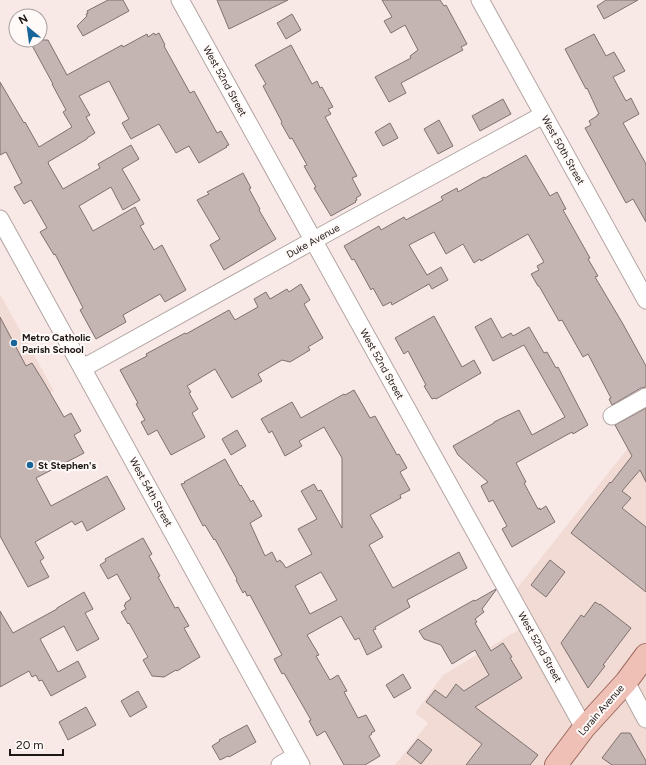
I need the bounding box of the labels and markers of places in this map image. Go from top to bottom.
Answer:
place label: Metro Catholic Parish School [22,331,91,356]
marker: Metro Catholic Parish School [9,338,19,348]
place label: St Stephen's [38,459,96,472]
marker: St Stephen's [25,460,35,470]

